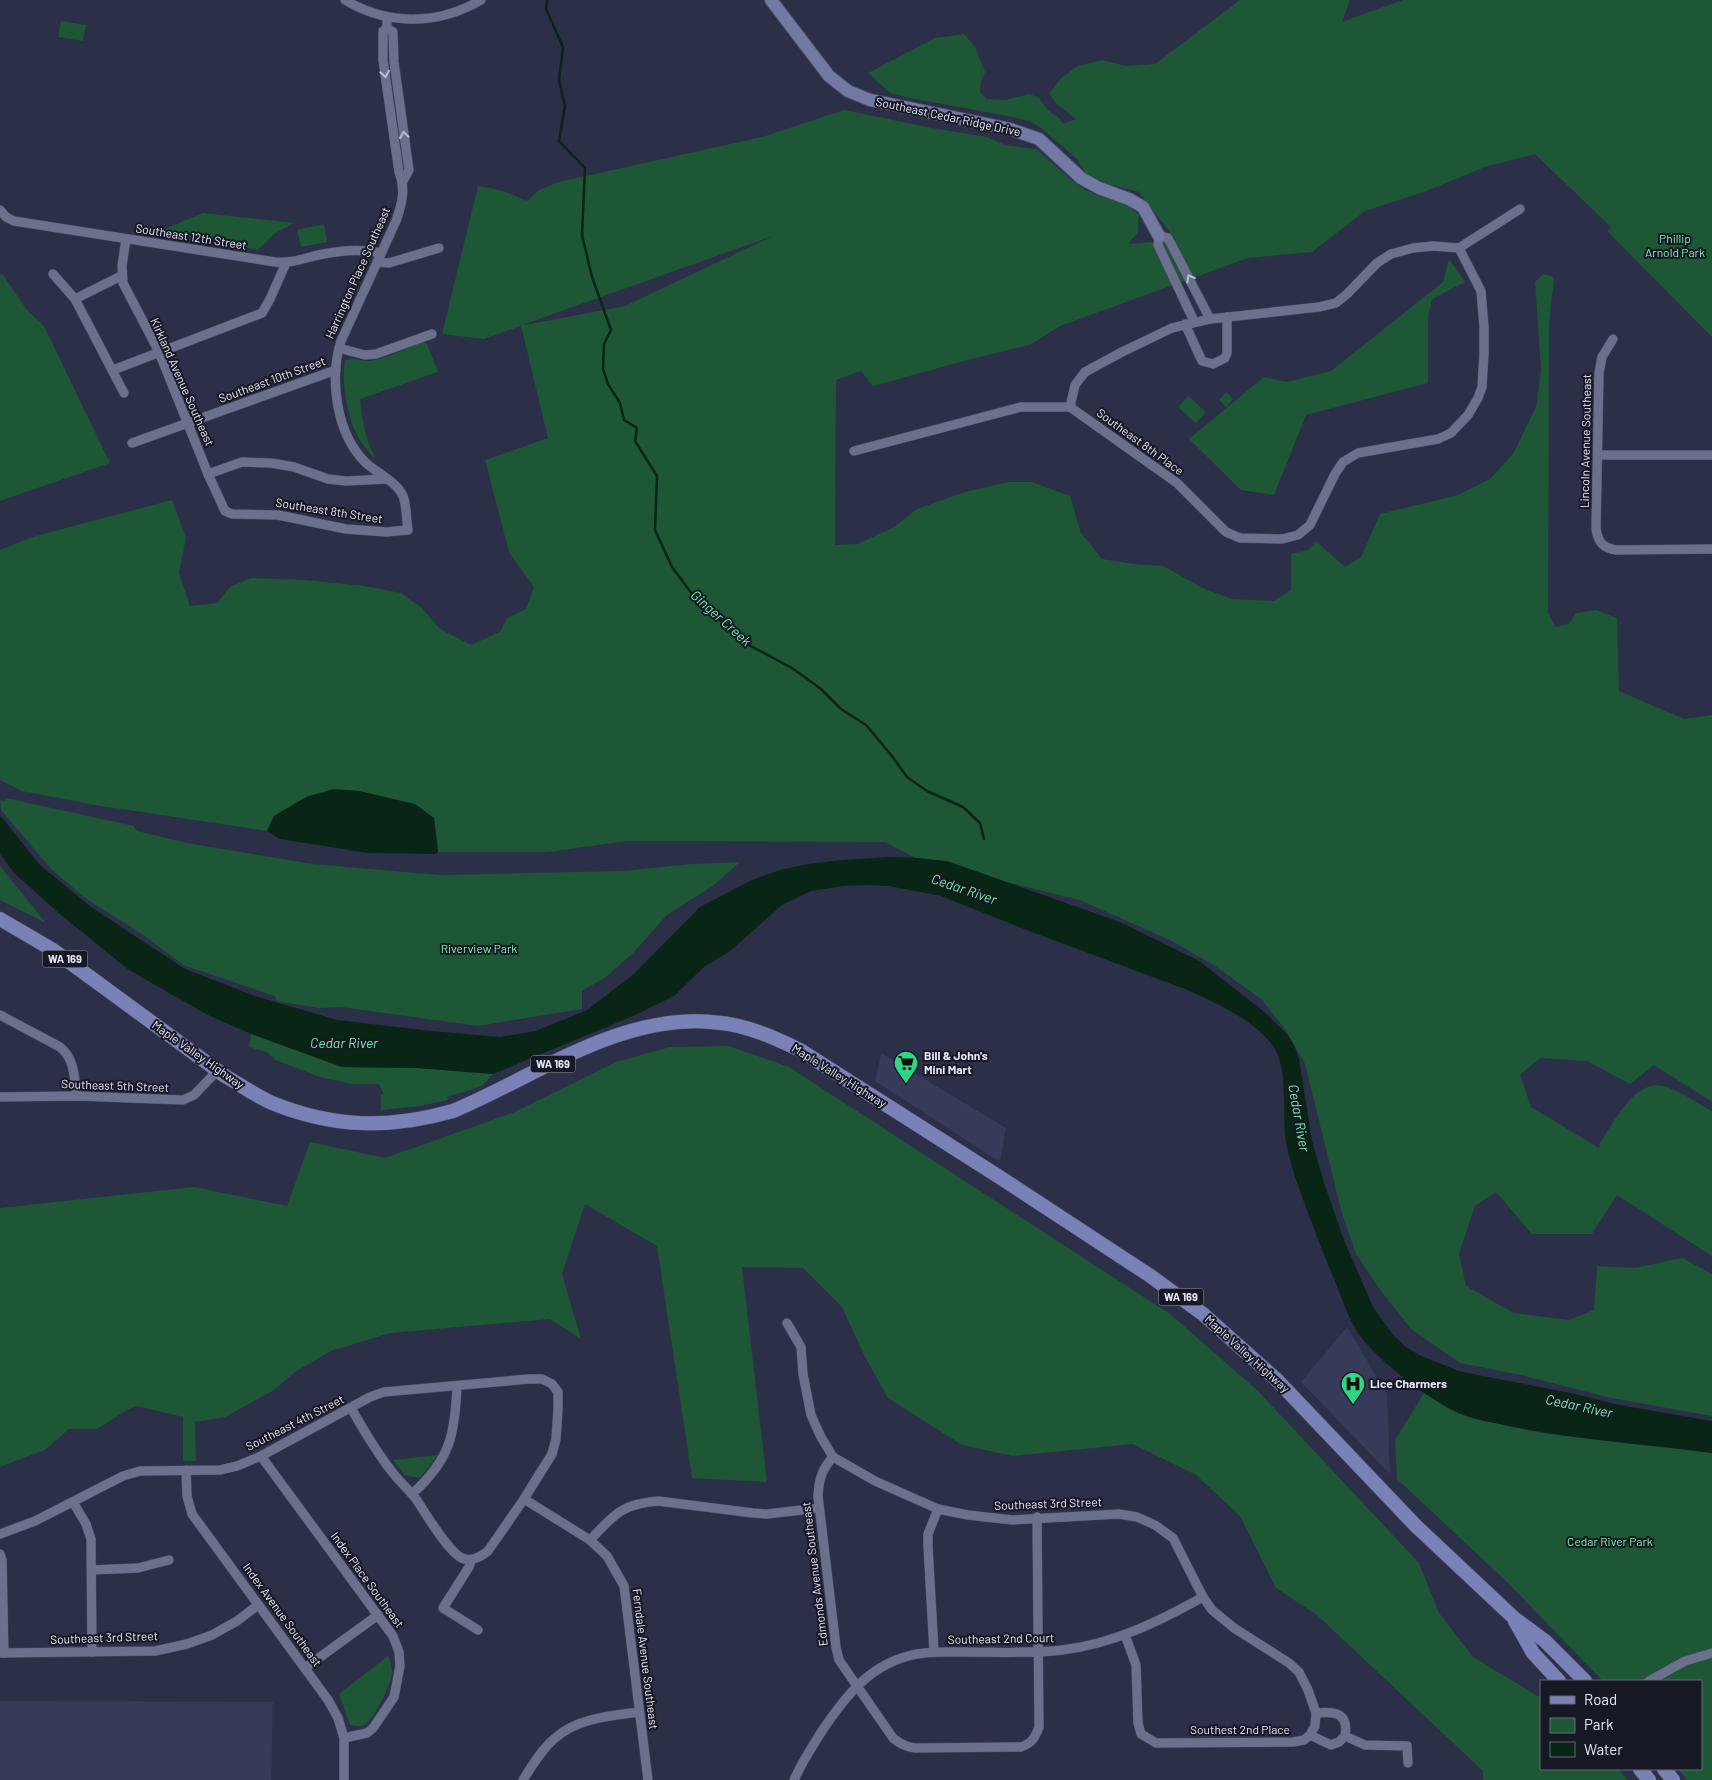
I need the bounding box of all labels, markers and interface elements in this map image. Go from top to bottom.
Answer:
one-way arrow [379,71,390,79]
street label: Southeast Cedar Ridge Drive [874,94,1022,138]
one-way arrow [399,130,410,138]
street label: Harrington Place Southeast [322,205,392,341]
street label: Southeast 12th Street [135,220,248,252]
park label: Phillip Arnold Park [1645,231,1705,259]
one-way arrow [1186,274,1196,283]
street label: Kirkland Avenue Southeast [148,315,218,448]
street label: Southeast 10th Street [216,353,327,405]
street label: Lincoln Avenue Southeast [1577,374,1593,508]
street label: Southeast 8th Place [1094,405,1187,477]
street label: Southeast 8th Street [275,495,384,525]
water label: Ginger Creek [688,586,755,649]
water label: Cedar River [929,869,1000,908]
park label: Riverview Park [441,941,517,955]
road number: WA 169 [42,951,88,968]
street label: Maple Valley Highway [150,1017,248,1091]
water label: Cedar River [310,1034,379,1051]
street label: Maple Valley Highway [790,1040,890,1110]
place label: Bill & John's Mini Mart [924,1048,988,1076]
supermarket icon: Bill & John's Mini Mart [893,1050,919,1084]
road number: WA 169 [530,1056,576,1072]
street label: Southeast 5th Street [61,1076,169,1094]
water label: Cedar River [1285,1083,1314,1154]
road number: WA 169 [1158,1288,1204,1305]
street label: Maple Valley Highway [1202,1312,1293,1395]
hospital icon: Lice Charmers [1340,1371,1366,1405]
place label: Lice Charmers [1370,1376,1447,1390]
water label: Cedar River [1544,1390,1615,1421]
street label: Southeast 4th Street [243,1391,346,1453]
street label: Southeast 3rd Street [994,1494,1102,1512]
street label: Edmonds Avenue Southeast [798,1501,830,1647]
street label: Index Place Southeast [328,1529,407,1630]
park label: Cedar River Park [1567,1534,1653,1548]
street label: Index Avenue Southeast [241,1560,325,1669]
street label: Ferndale Avenue Southeast [630,1588,662,1730]
street label: Southeast 3rd Street [50,1628,158,1646]
street label: Southeast 2nd Court [948,1630,1054,1646]
legend [1540,1680,1702,1770]
text: Road [1584,1690,1617,1708]
text: Park [1584,1715,1614,1733]
street label: Southest 2nd Place [1190,1722,1290,1736]
text: Water [1584,1740,1623,1758]

